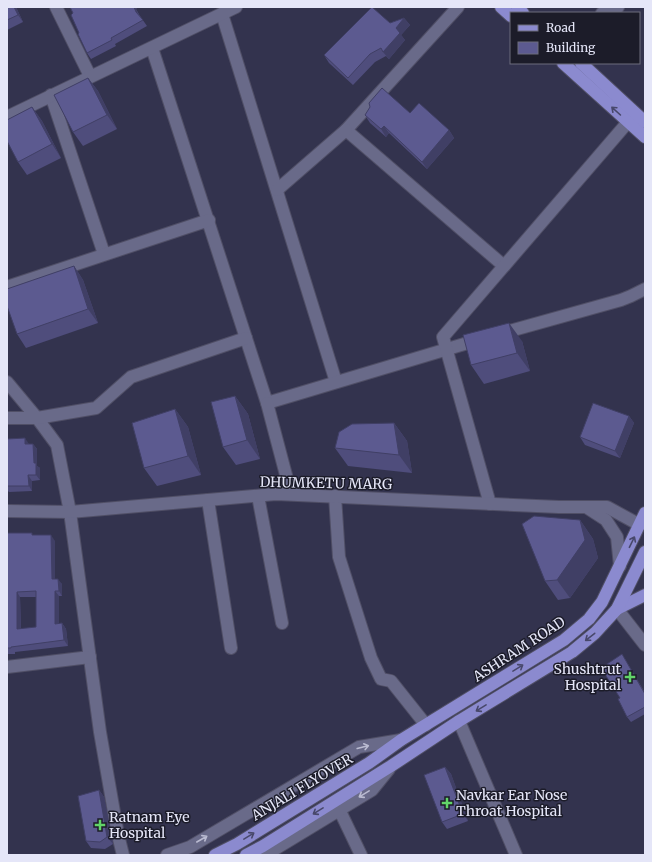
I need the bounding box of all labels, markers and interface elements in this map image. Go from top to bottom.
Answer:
legend [510,12,640,64]
text: Road [546,20,575,35]
text: Building [546,40,596,55]
one-way arrow [611,106,621,115]
street label: DHUMKETU MARG [260,473,392,493]
one-way arrow [629,536,636,548]
street label: ASHRAM ROAD [469,612,569,686]
one-way arrow [584,633,595,642]
place label: Shushtrut Hospital [554,660,622,694]
one-way arrow [512,664,523,672]
marker: Shushtrut Hospital [624,671,636,683]
one-way arrow [475,704,487,712]
one-way arrow [357,742,370,750]
street label: ANJALI FLYOVER [247,749,356,825]
place label: Navkar Ear Nose Throat Hospital [456,786,567,820]
one-way arrow [358,791,370,799]
marker: Navkar Ear Nose Throat Hospital [441,797,453,809]
one-way arrow [313,807,324,816]
place label: Ratnam Eye Hospital [109,808,190,842]
marker: Ratnam Eye Hospital [94,819,106,831]
one-way arrow [243,832,255,840]
one-way arrow [196,835,208,843]

